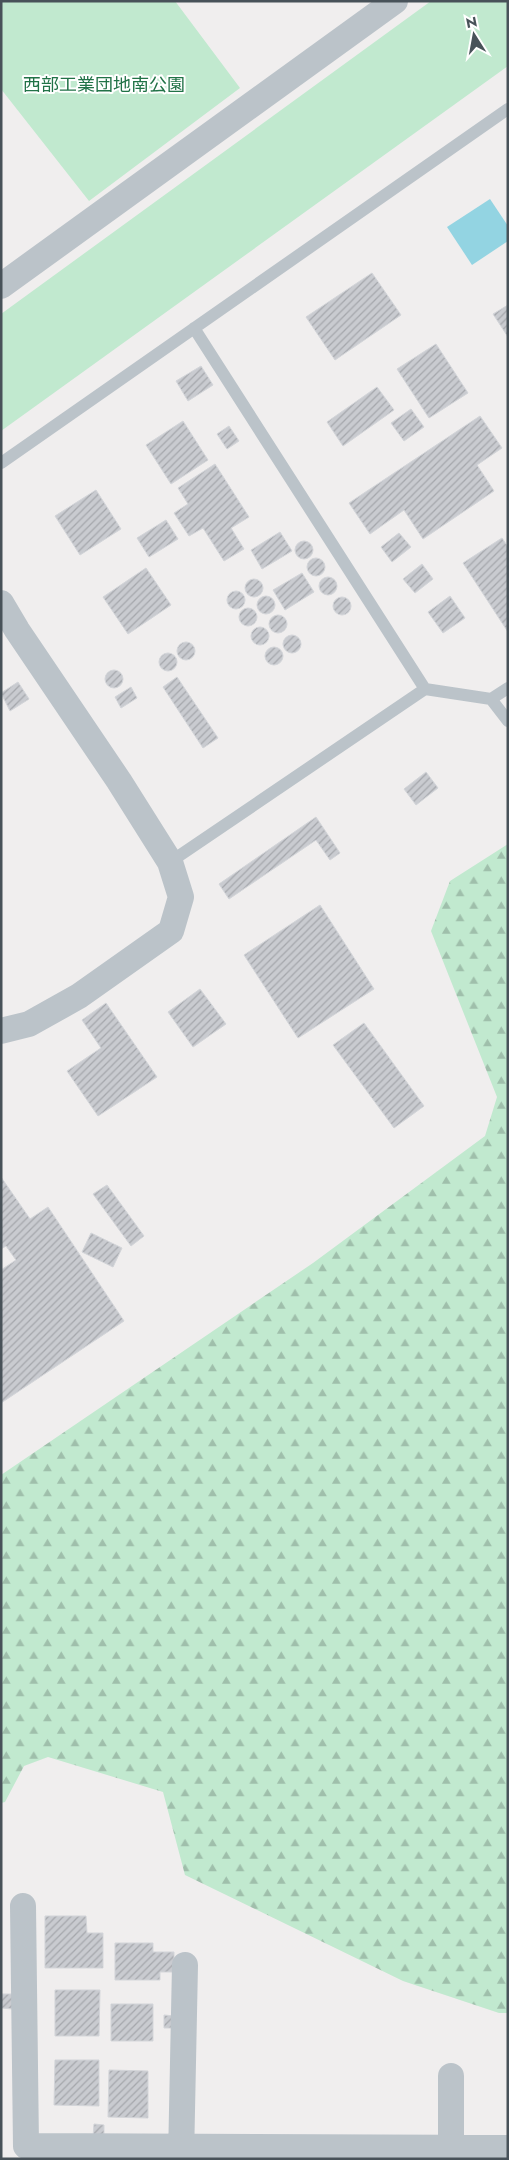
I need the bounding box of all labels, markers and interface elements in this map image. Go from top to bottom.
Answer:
north arrow [449,10,499,60]
text: N [464,11,479,33]
park label: 西部工業団地南公園 [23,72,185,98]

